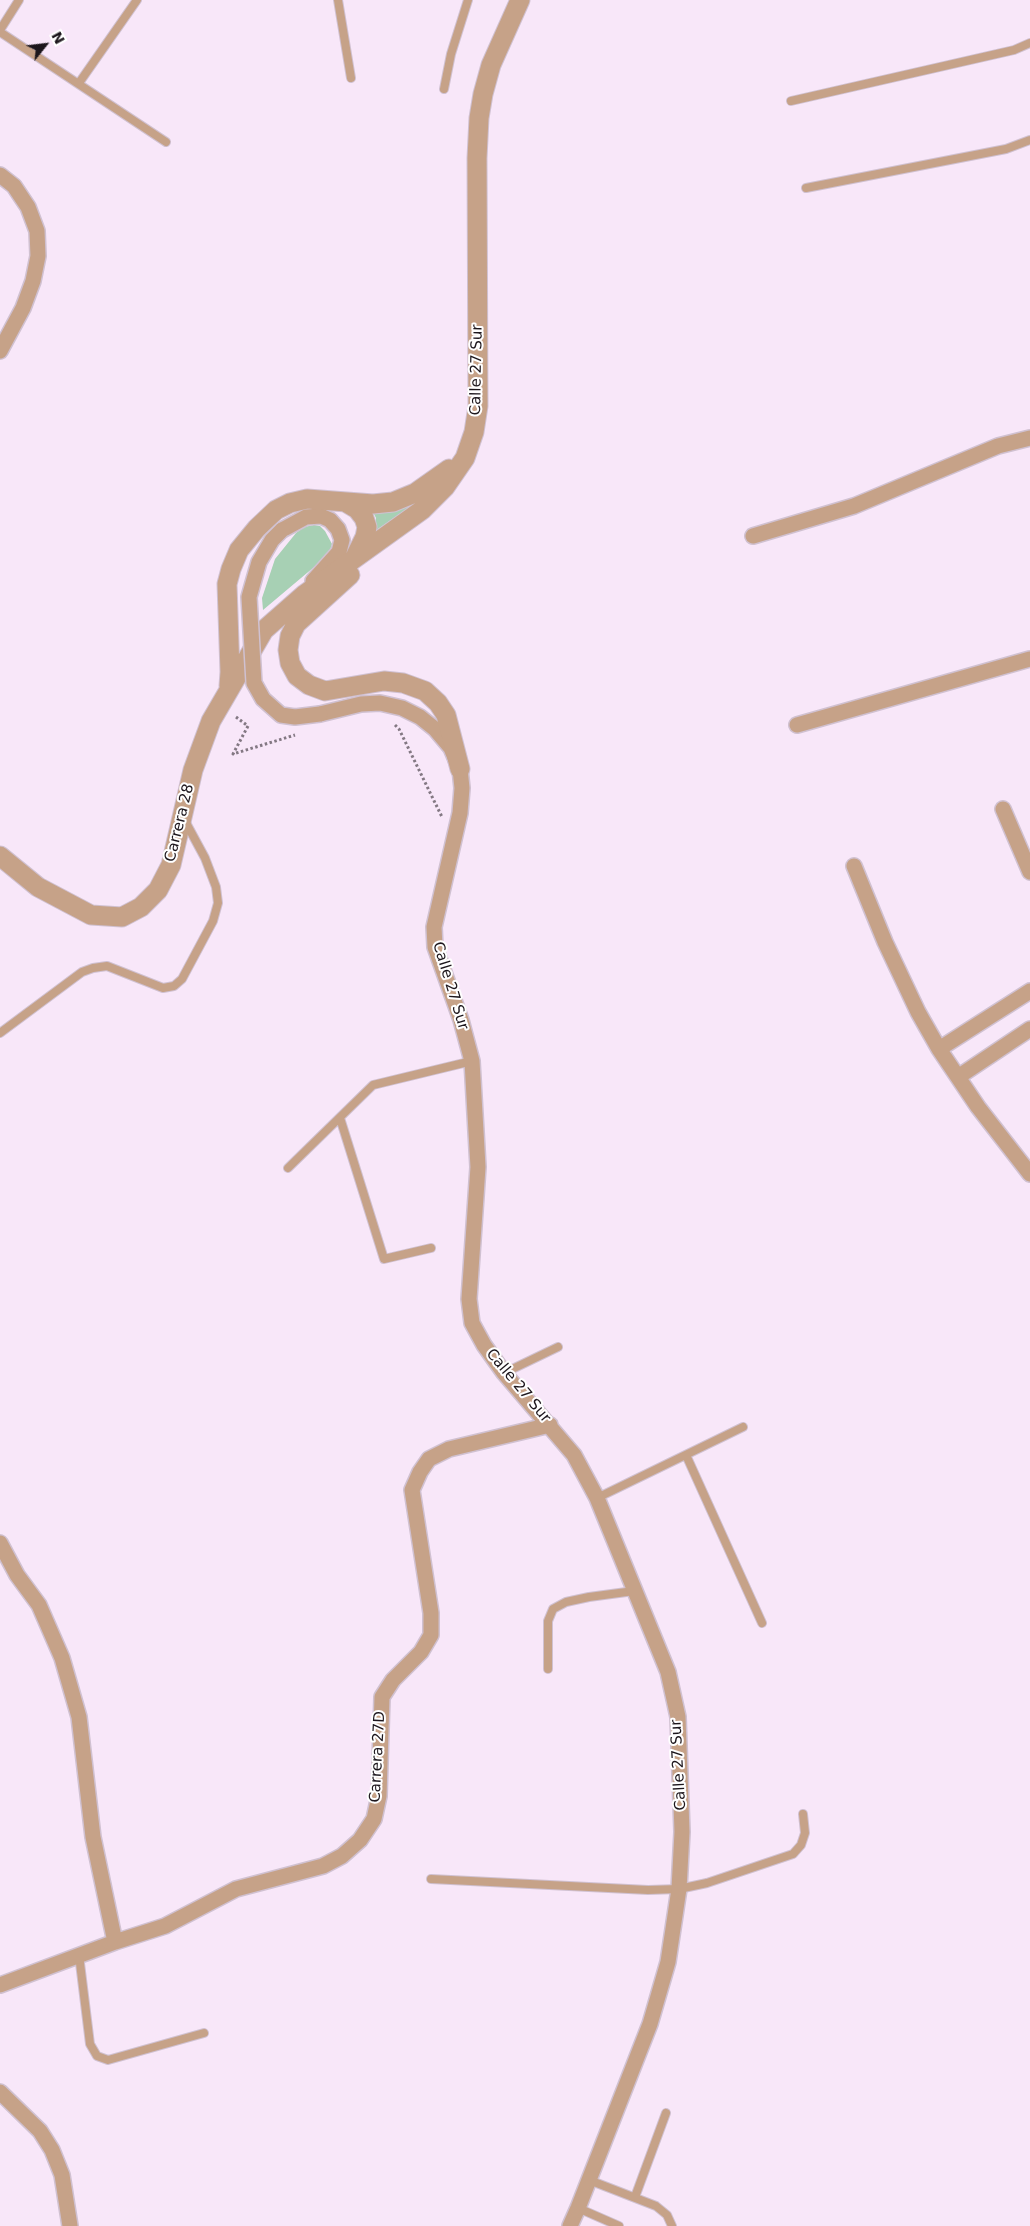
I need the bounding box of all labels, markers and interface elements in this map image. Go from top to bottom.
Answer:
north arrow [20,20,70,70]
text: N [48,29,68,47]
street label: Calle 27 Sur [467,324,487,416]
street label: Carrera 28 [162,782,198,864]
street label: Calle 27 Sur [428,940,472,1032]
street label: Calle 27 Sur [482,1345,554,1427]
street label: Carrera 27D [367,1711,389,1803]
street label: Calle 27 Sur [668,1719,690,1811]

